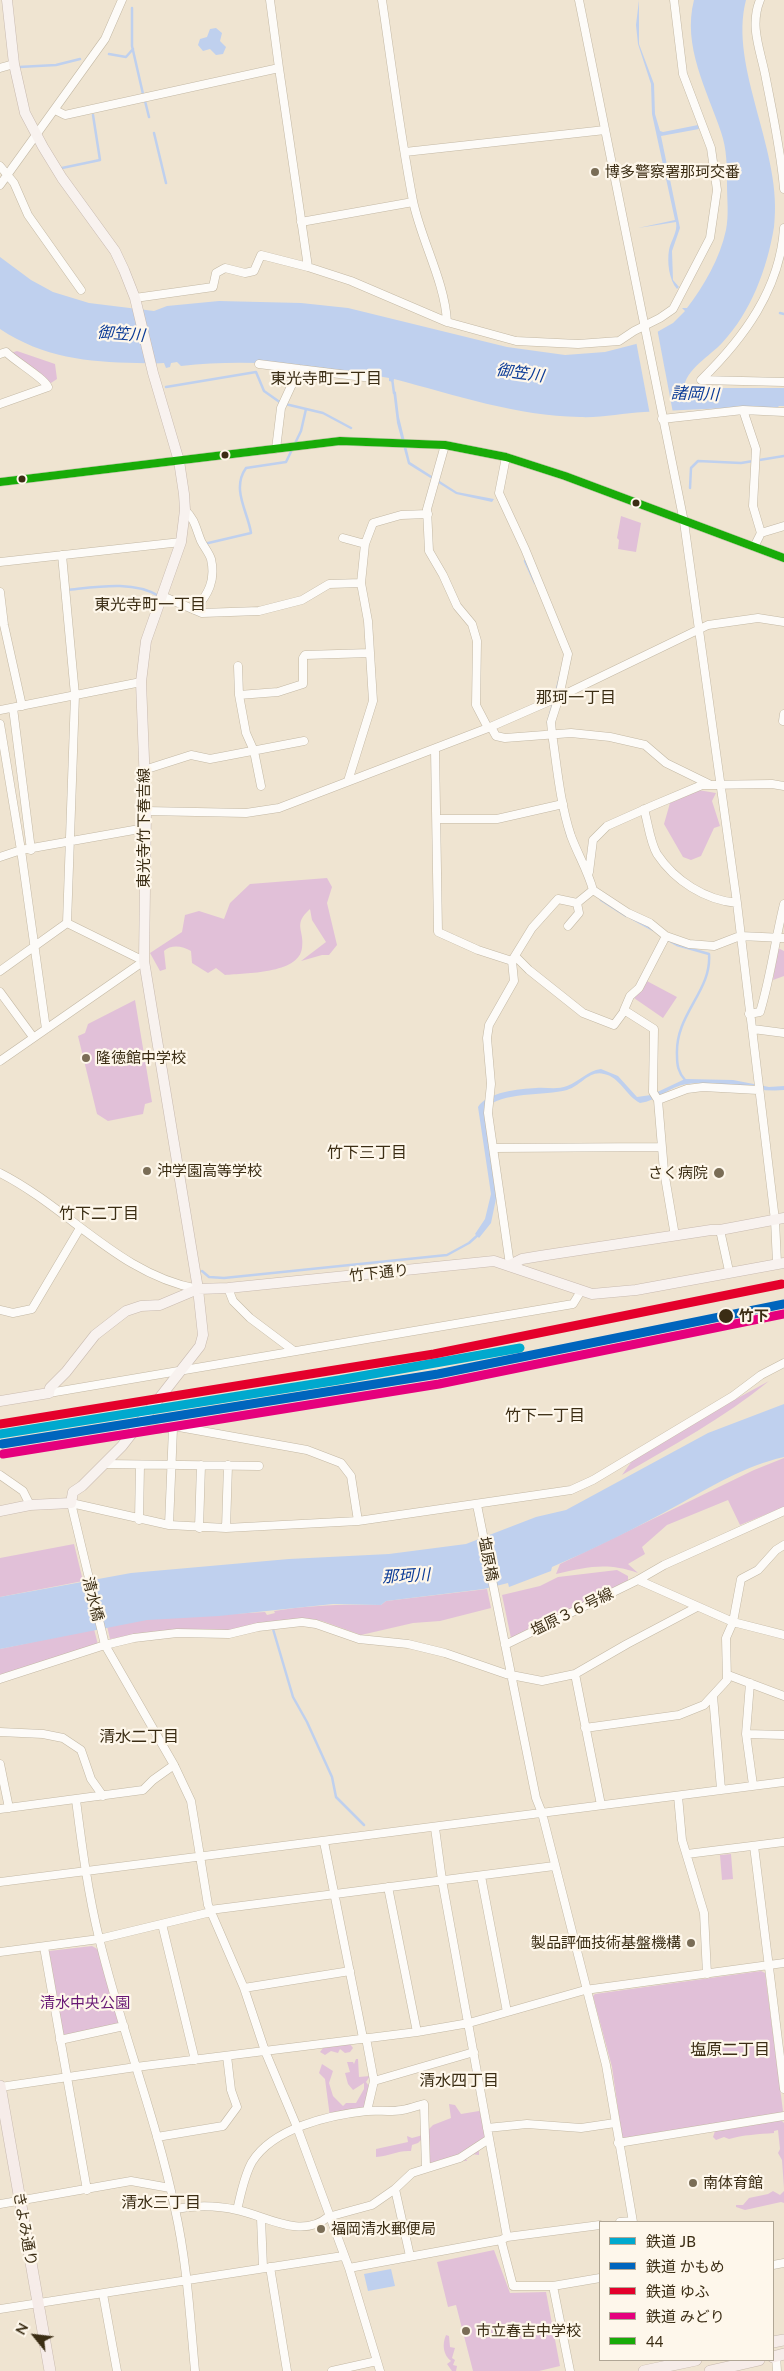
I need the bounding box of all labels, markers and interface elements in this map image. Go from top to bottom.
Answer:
place label: 博多警察署那珂交番 [605,163,740,181]
marker: 博多警察署那珂交番 [589,166,601,178]
water label: 御笠川 [96,323,146,345]
water label: 御笠川 [495,360,545,386]
district label: 東光寺町二丁目 [270,369,382,389]
water label: 諸岡川 [671,384,719,404]
unlabelled marker [220,450,230,460]
unlabelled marker [17,474,27,484]
unlabelled marker [631,498,641,508]
district label: 東光寺町一丁目 [94,595,206,615]
district label: 那珂一丁目 [536,688,616,708]
street label: 東光寺竹下春吉線 [135,768,153,888]
place label: 隆徳館中学校 [96,1049,186,1067]
marker: 隆徳館中学校 [80,1052,92,1064]
district label: 竹下三丁目 [327,1143,407,1163]
place label: 沖学園高等学校 [157,1162,262,1180]
place label: さく病院 [648,1164,708,1182]
marker: 沖学園高等学校 [141,1165,153,1177]
marker: さく病院 [712,1166,726,1180]
district label: 竹下二丁目 [59,1204,139,1224]
street label: 竹下通り [348,1261,410,1285]
marker: 竹下 [717,1307,735,1325]
place label: 竹下 [739,1307,769,1325]
district label: 竹下一丁目 [505,1406,585,1426]
street label: 塩原橋 [475,1535,501,1583]
water label: 那珂川 [382,1565,430,1587]
street label: 清水橋 [79,1575,107,1623]
street label: 塩原３６号線 [528,1584,616,1640]
district label: 清水二丁目 [99,1727,179,1747]
place label: 製品評価技術基盤機構 [531,1934,681,1952]
marker: 製品評価技術基盤機構 [685,1937,697,1949]
park label: 清水中央公園 [40,1994,130,2012]
district label: 塩原二丁目 [690,2040,770,2060]
district label: 清水四丁目 [419,2071,499,2091]
place label: 南体育館 [703,2174,763,2192]
marker: 南体育館 [687,2177,699,2189]
street label: きよみ通り [10,2191,40,2267]
district label: 清水三丁目 [121,2193,201,2213]
place label: 福岡清水郵便局 [331,2220,436,2238]
legend [599,2221,774,2361]
marker: 福岡清水郵便局 [315,2223,327,2235]
text: 鉄道 JB [646,2232,696,2250]
text: 鉄道 かもめ [646,2257,725,2275]
text: 鉄道 ゆふ [646,2282,710,2300]
text: 鉄道 みどり [646,2307,725,2325]
north arrow [10,2311,60,2361]
text: N [11,2320,31,2337]
place label: 市立春吉中学校 [476,2322,581,2340]
marker: 市立春吉中学校 [460,2325,472,2337]
text: 44 [646,2332,663,2350]

